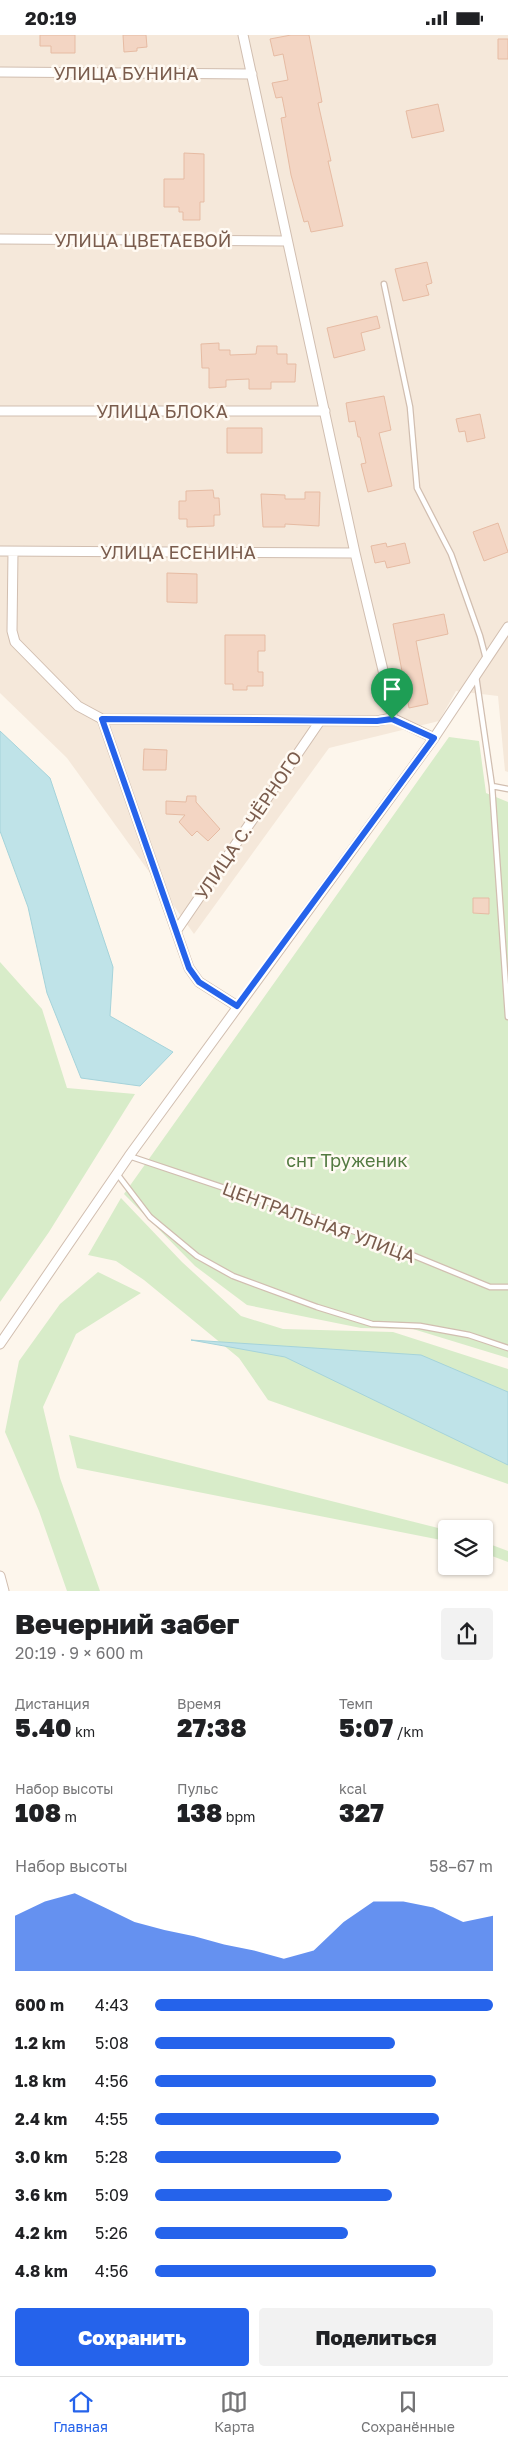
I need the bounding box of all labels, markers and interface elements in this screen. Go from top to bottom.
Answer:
text: 20:19 [25,6,77,29]
street label: УЛИЦА БУНИНА [53,62,199,84]
street label: УЛИЦА ЦВЕТАЕВОЙ [54,229,232,251]
street label: УЛИЦА БЛОКА [96,400,228,422]
street label: УЛИЦА ЕСЕНИНА [100,541,256,563]
pin [371,668,413,719]
icon: arrive [378,675,406,703]
street label: УЛИЦА С. ЧЁРНОГО [190,746,306,904]
park label: снт Труженик [286,1149,408,1171]
street label: ЦЕНТРАЛЬНАЯ УЛИЦА [220,1177,418,1267]
map controls [438,1520,493,1575]
button: layers [438,1520,493,1575]
text: Вечерний забег [15,1607,239,1640]
button: share [441,1608,493,1660]
text: 20:19 · 9 × 600 m [15,1643,143,1663]
text: Дистанция [15,1695,90,1712]
text: Время [177,1695,221,1712]
text: Темп [339,1695,373,1712]
text: 5.40 [15,1712,71,1743]
text: 27:38 [177,1712,247,1743]
text: 5:07 [339,1712,393,1743]
text: km [71,1723,95,1740]
text: /km [393,1723,424,1740]
text: Набор высоты [15,1780,114,1797]
text: Пульс [177,1780,218,1797]
text: kcal [339,1780,367,1797]
text: 108 [15,1797,61,1828]
text: 138 [177,1797,222,1828]
text: 327 [339,1797,384,1828]
text: m [61,1808,77,1825]
text: bpm [222,1808,255,1825]
text: Набор высоты [15,1856,128,1876]
text: 58–67 m [429,1856,493,1876]
text: 600 m [15,1995,64,2015]
text: 4:43 [95,1995,129,2015]
text: 1.2 km [15,2033,65,2053]
text: 5:08 [95,2033,129,2053]
text: 1.8 km [15,2071,66,2091]
text: 4:56 [95,2071,129,2091]
text: 2.4 km [15,2109,67,2129]
text: 4:55 [95,2109,128,2129]
text: 3.0 km [15,2147,68,2167]
text: 5:28 [95,2147,128,2167]
text: 3.6 km [15,2185,67,2205]
text: 5:09 [95,2185,129,2205]
text: 4.2 km [15,2223,67,2243]
text: 5:26 [95,2223,128,2243]
text: 4.8 km [15,2261,68,2281]
text: 4:56 [95,2261,129,2281]
button: Сохранить [15,2308,249,2366]
button: Поделиться [259,2308,493,2366]
tab: Главная [53,2388,108,2435]
tab: Карта [214,2388,255,2435]
tab: Сохранённые [361,2388,455,2435]

